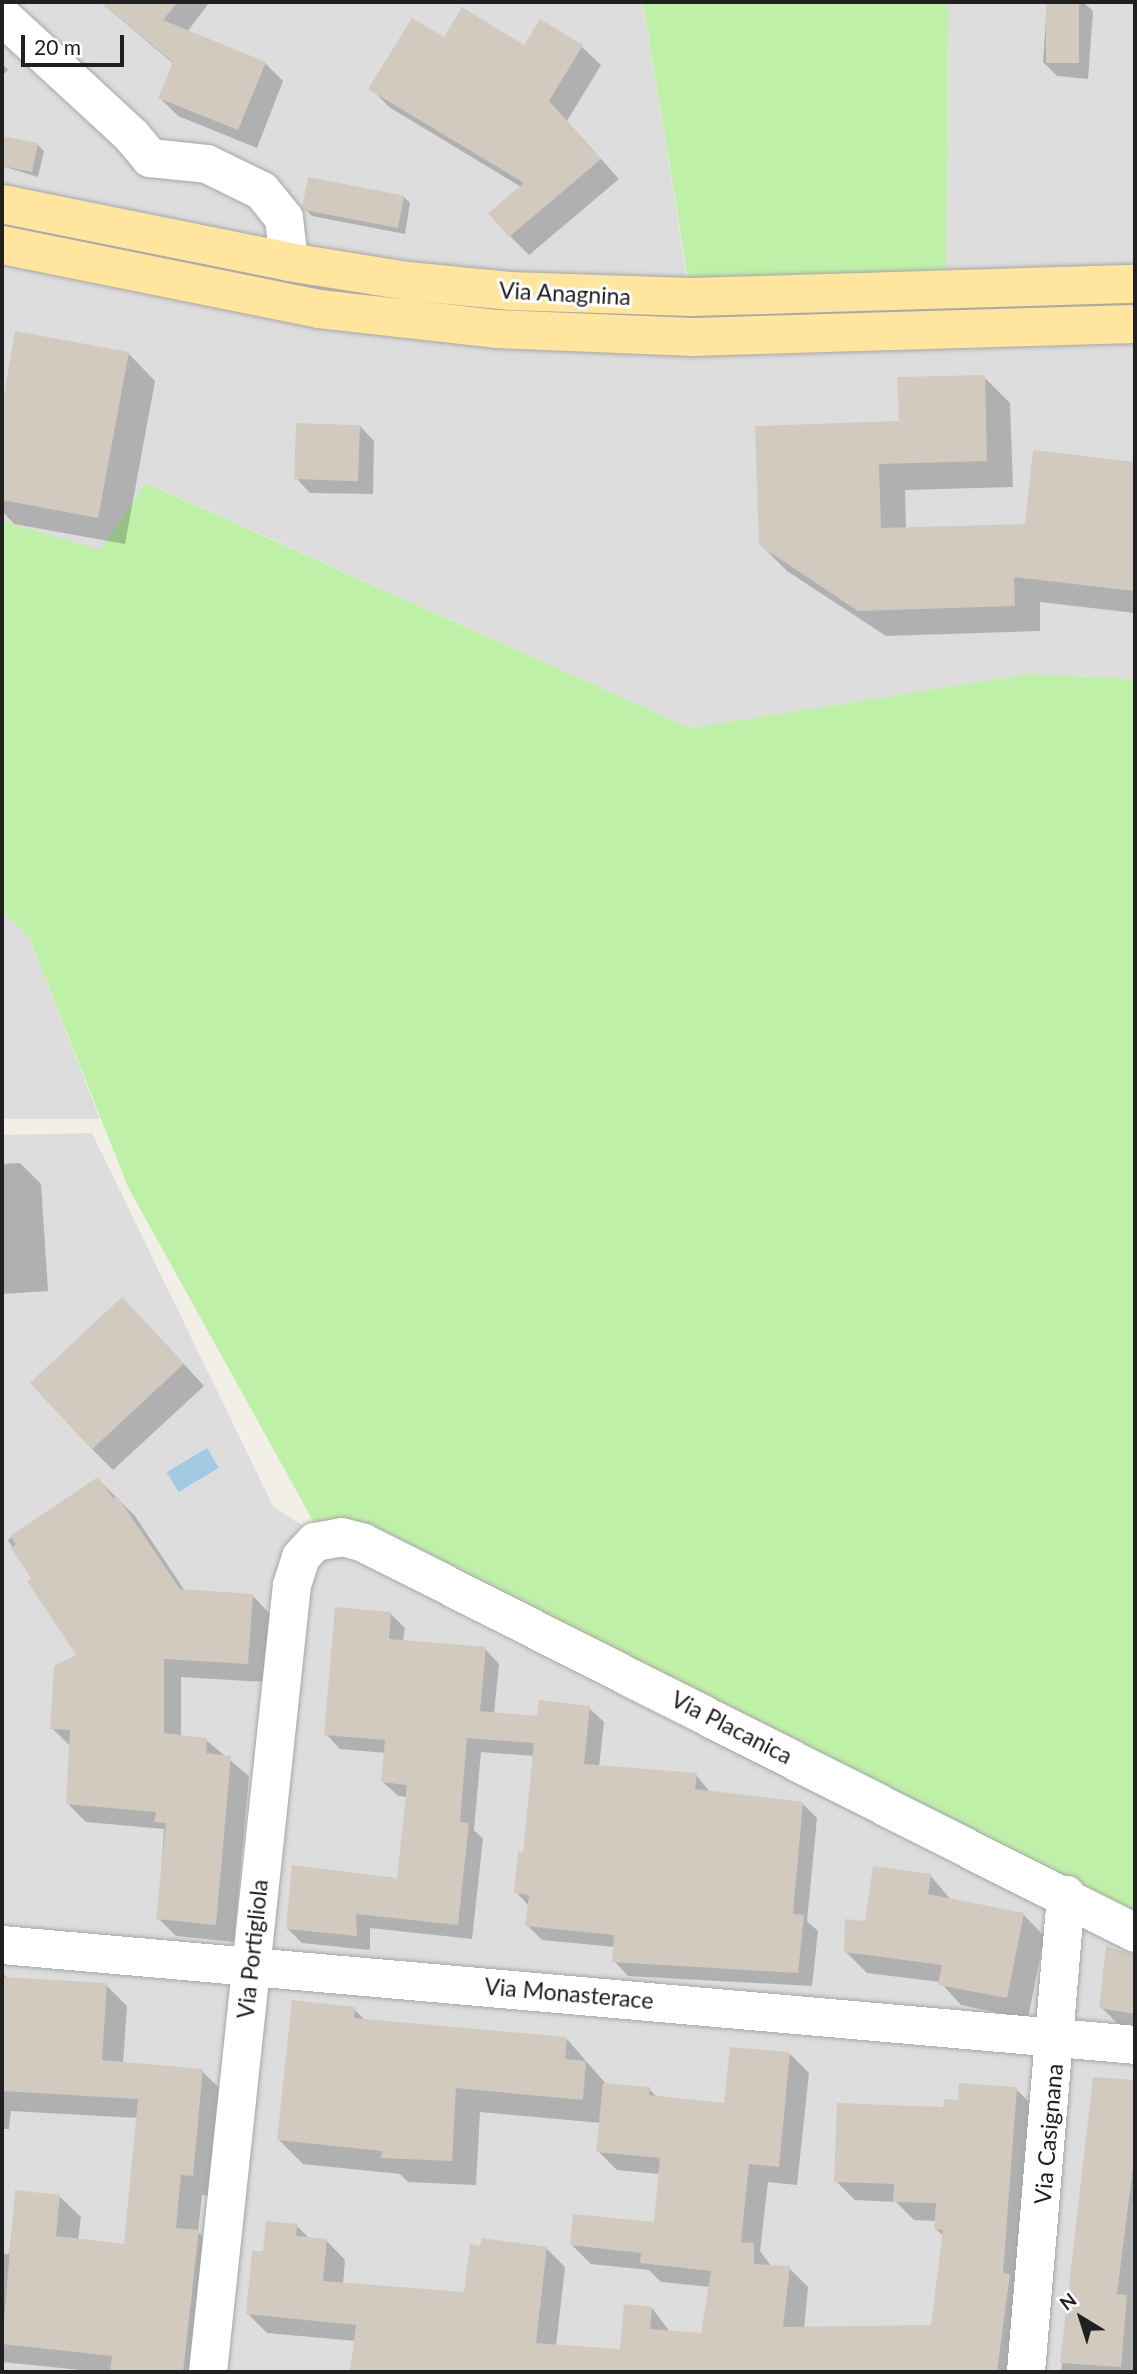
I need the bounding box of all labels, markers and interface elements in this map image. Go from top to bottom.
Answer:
scale bar [24,21,128,65]
text: 20 m [34,34,81,59]
street label: Via Anagnina [498,276,632,310]
street label: Via Placanica [667,1685,797,1769]
street label: Via Portigliola [231,1878,273,2020]
street label: Via Monasterace [483,1972,655,2014]
street label: Via Casignana [1028,2062,1068,2206]
north arrow [1046,2283,1116,2353]
text: N [1055,2287,1081,2315]

